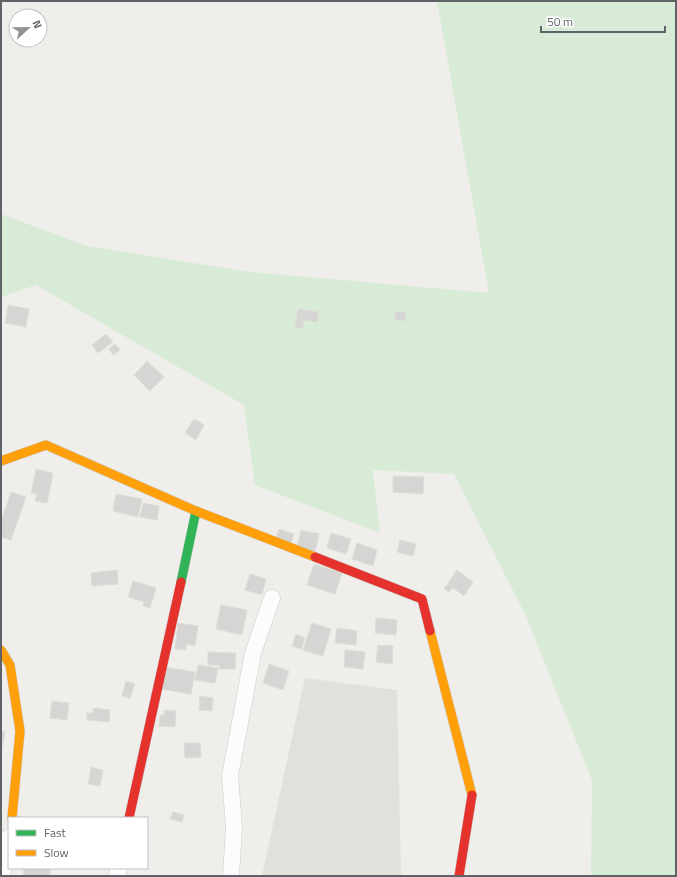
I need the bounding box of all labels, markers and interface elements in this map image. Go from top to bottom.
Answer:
north arrow [8,8,48,48]
scale bar [541,8,665,34]
text: 50 m [547,12,573,31]
text: N [28,18,46,31]
legend [8,817,148,869]
text: Fast [44,823,67,842]
text: Slow [44,843,69,862]

